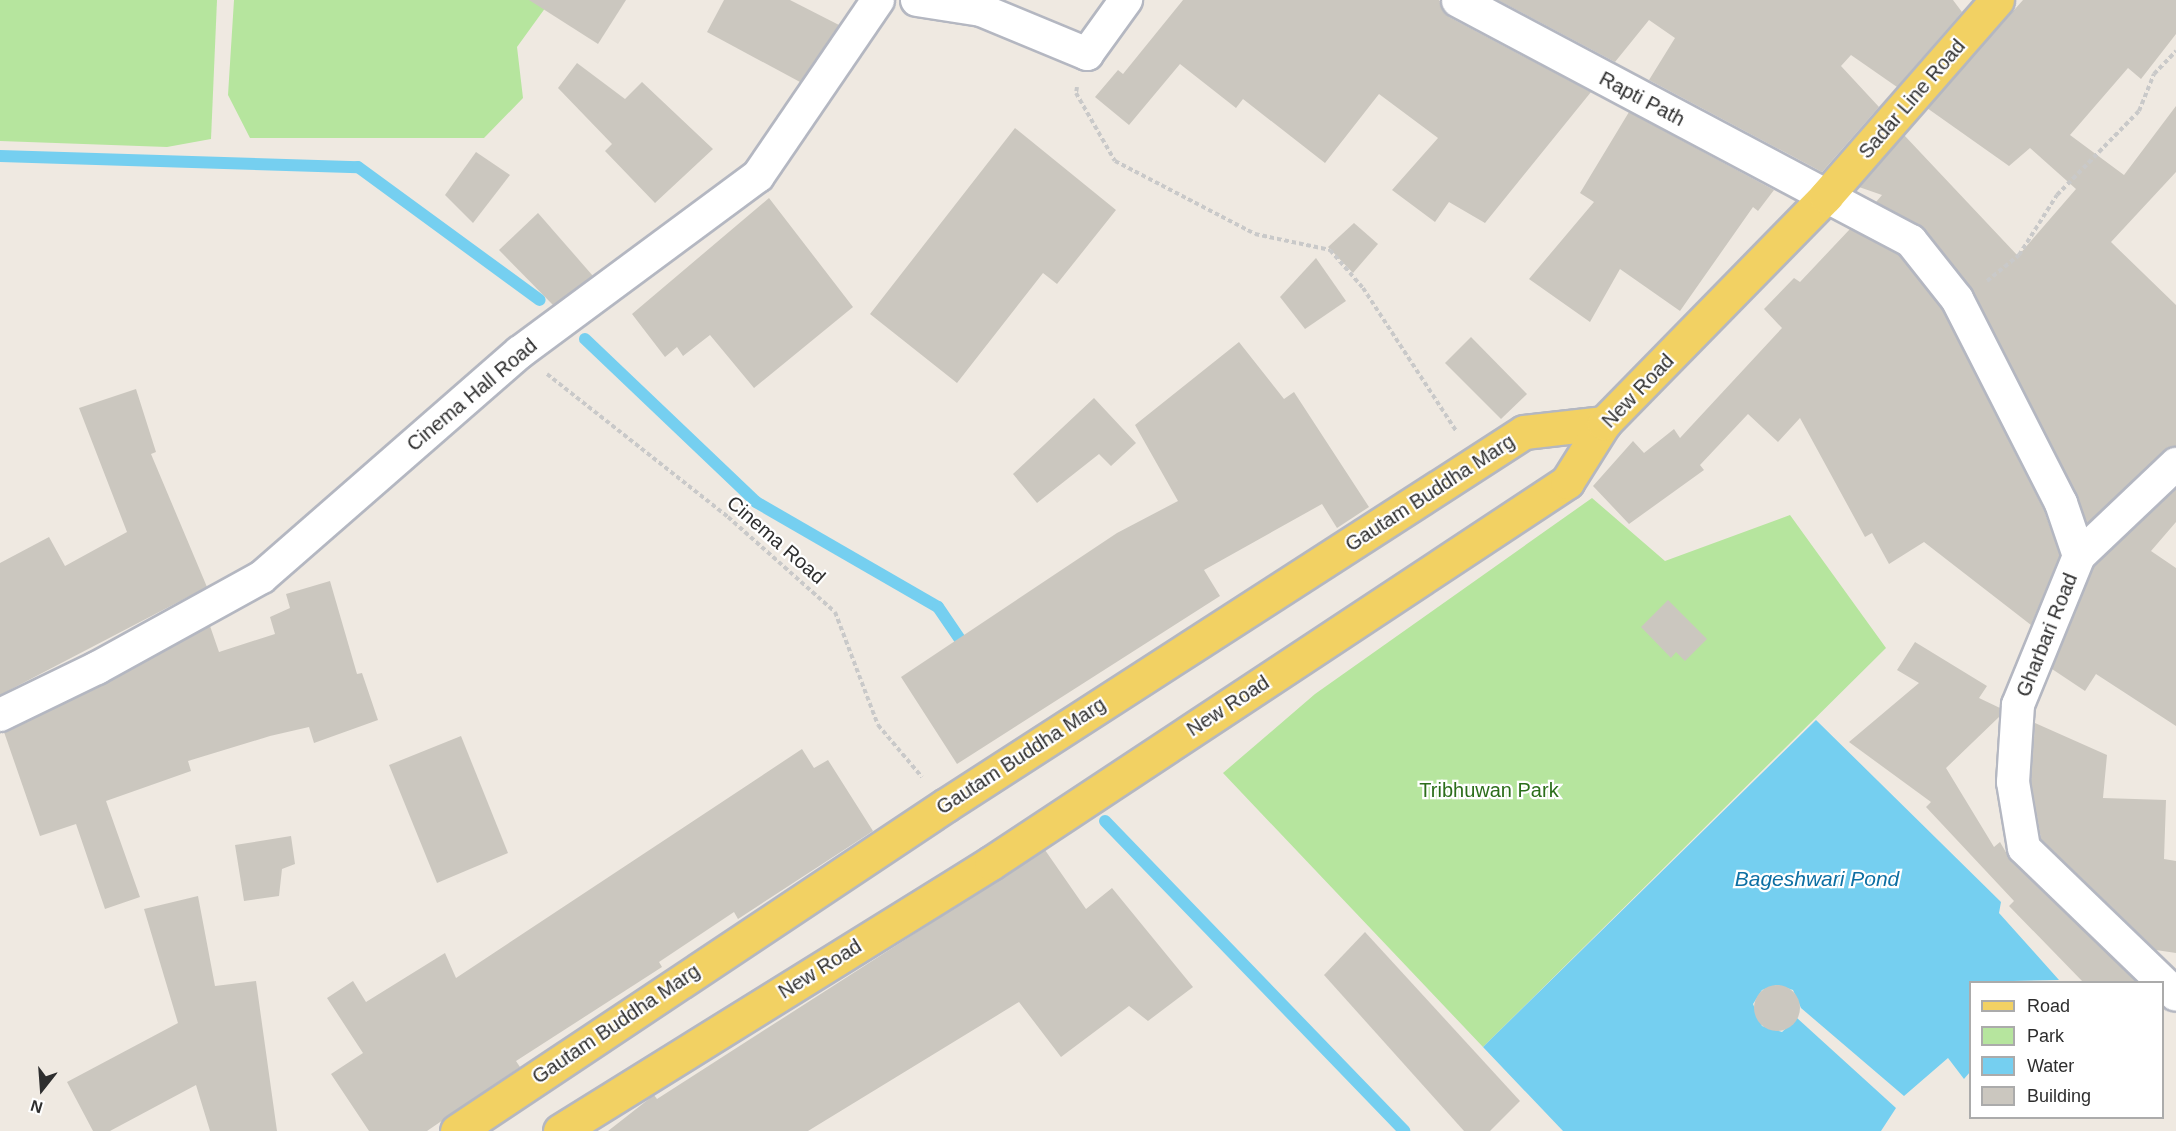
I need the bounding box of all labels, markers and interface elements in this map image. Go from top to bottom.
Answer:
street label: Sadar Line Road [1854,34,1970,164]
street label: Rapti Path [1595,66,1689,132]
street label: Cinema Hall Road [402,334,542,456]
street label: New Road [1597,349,1679,433]
street label: Gautam Buddha Marg [1341,429,1519,557]
street label: Cinema Road [722,491,830,589]
street label: Gharbari Road [2011,570,2083,700]
street label: New Road [1182,671,1274,741]
street label: Gautam Buddha Marg [932,692,1110,820]
park label: Tribhuwan Park [1419,778,1559,802]
water label: Bageshwari Pond [1735,866,1899,892]
street label: New Road [774,934,866,1004]
street label: Gautam Buddha Marg [528,959,704,1089]
legend [1969,981,2164,1119]
text: Road [2027,996,2070,1016]
text: Park [2027,1026,2064,1046]
text: Water [2027,1056,2074,1076]
north arrow [12,1059,72,1119]
text: Building [2027,1086,2091,1106]
text: N [29,1097,45,1117]

